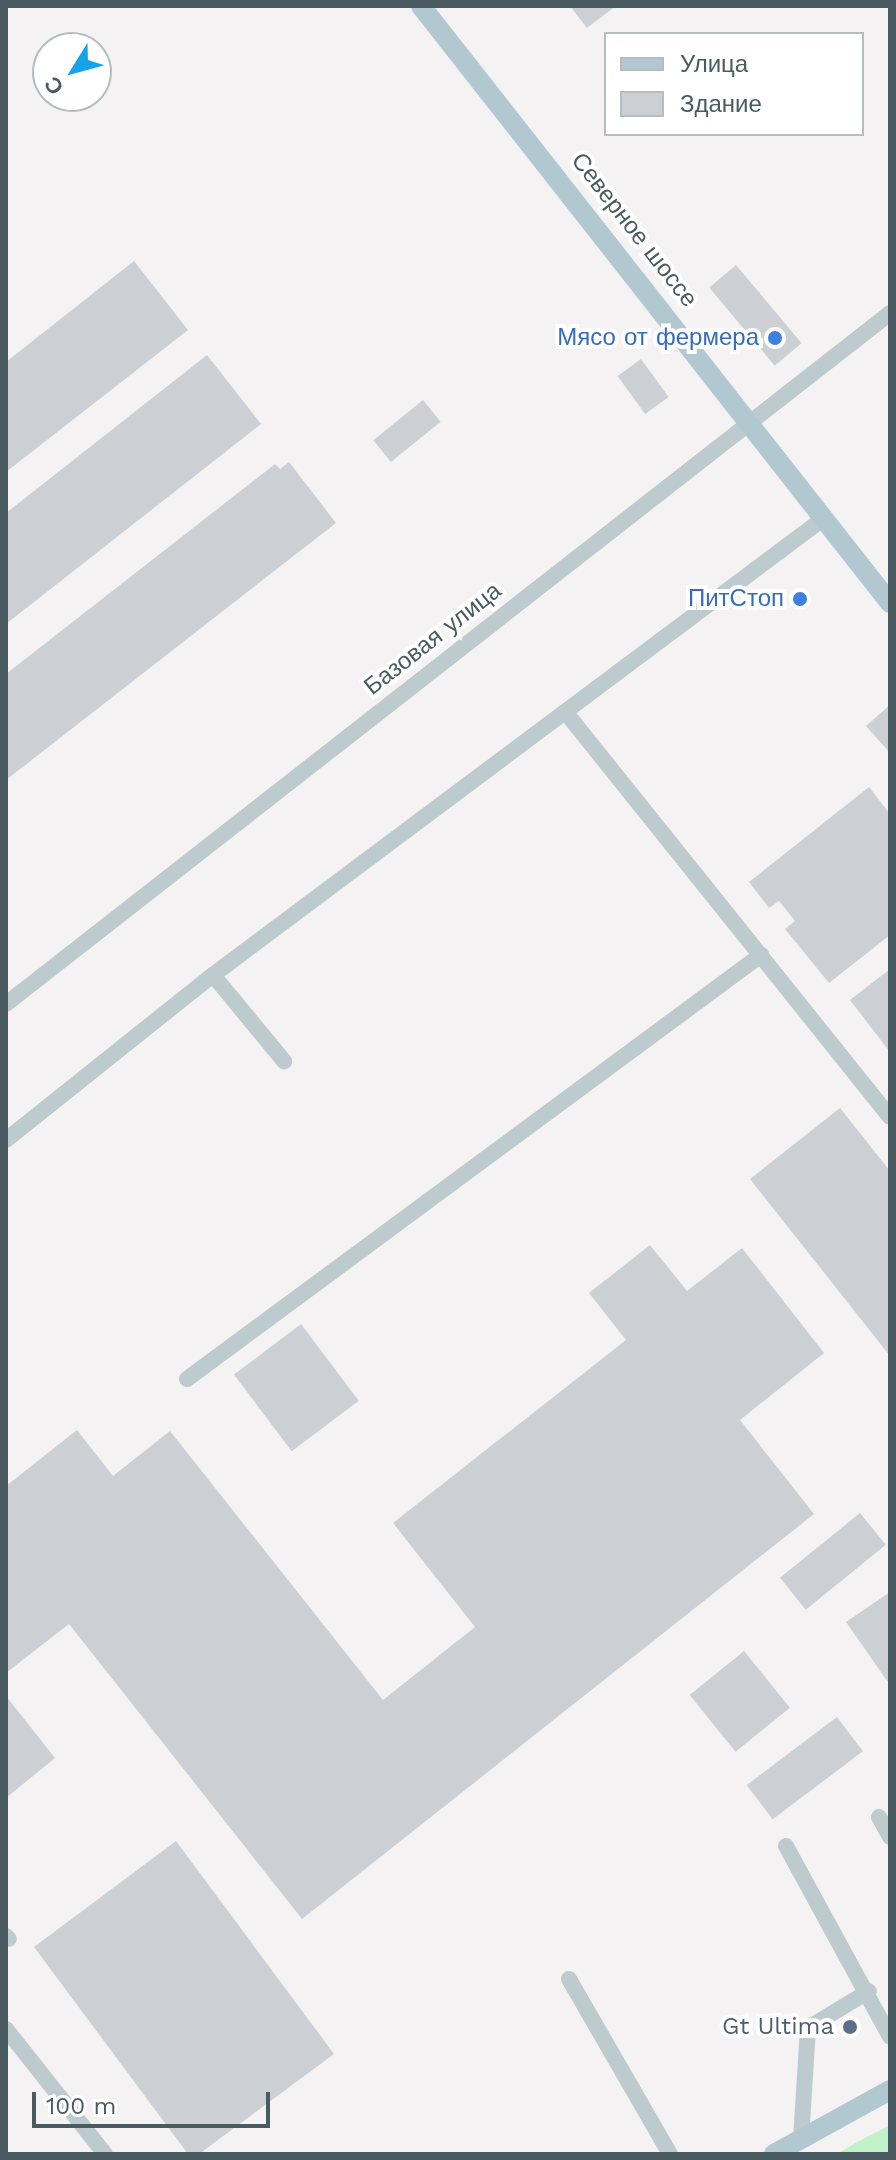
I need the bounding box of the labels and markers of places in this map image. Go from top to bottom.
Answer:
place label: Мясо от фермера [557,324,759,352]
marker: Мясо от фермера [766,329,784,347]
place label: ПитСтоп [688,585,784,613]
marker: ПитСтоп [791,590,809,608]
place label: Gt Ultima [722,2013,834,2041]
marker: Gt Ultima [841,2018,859,2036]

